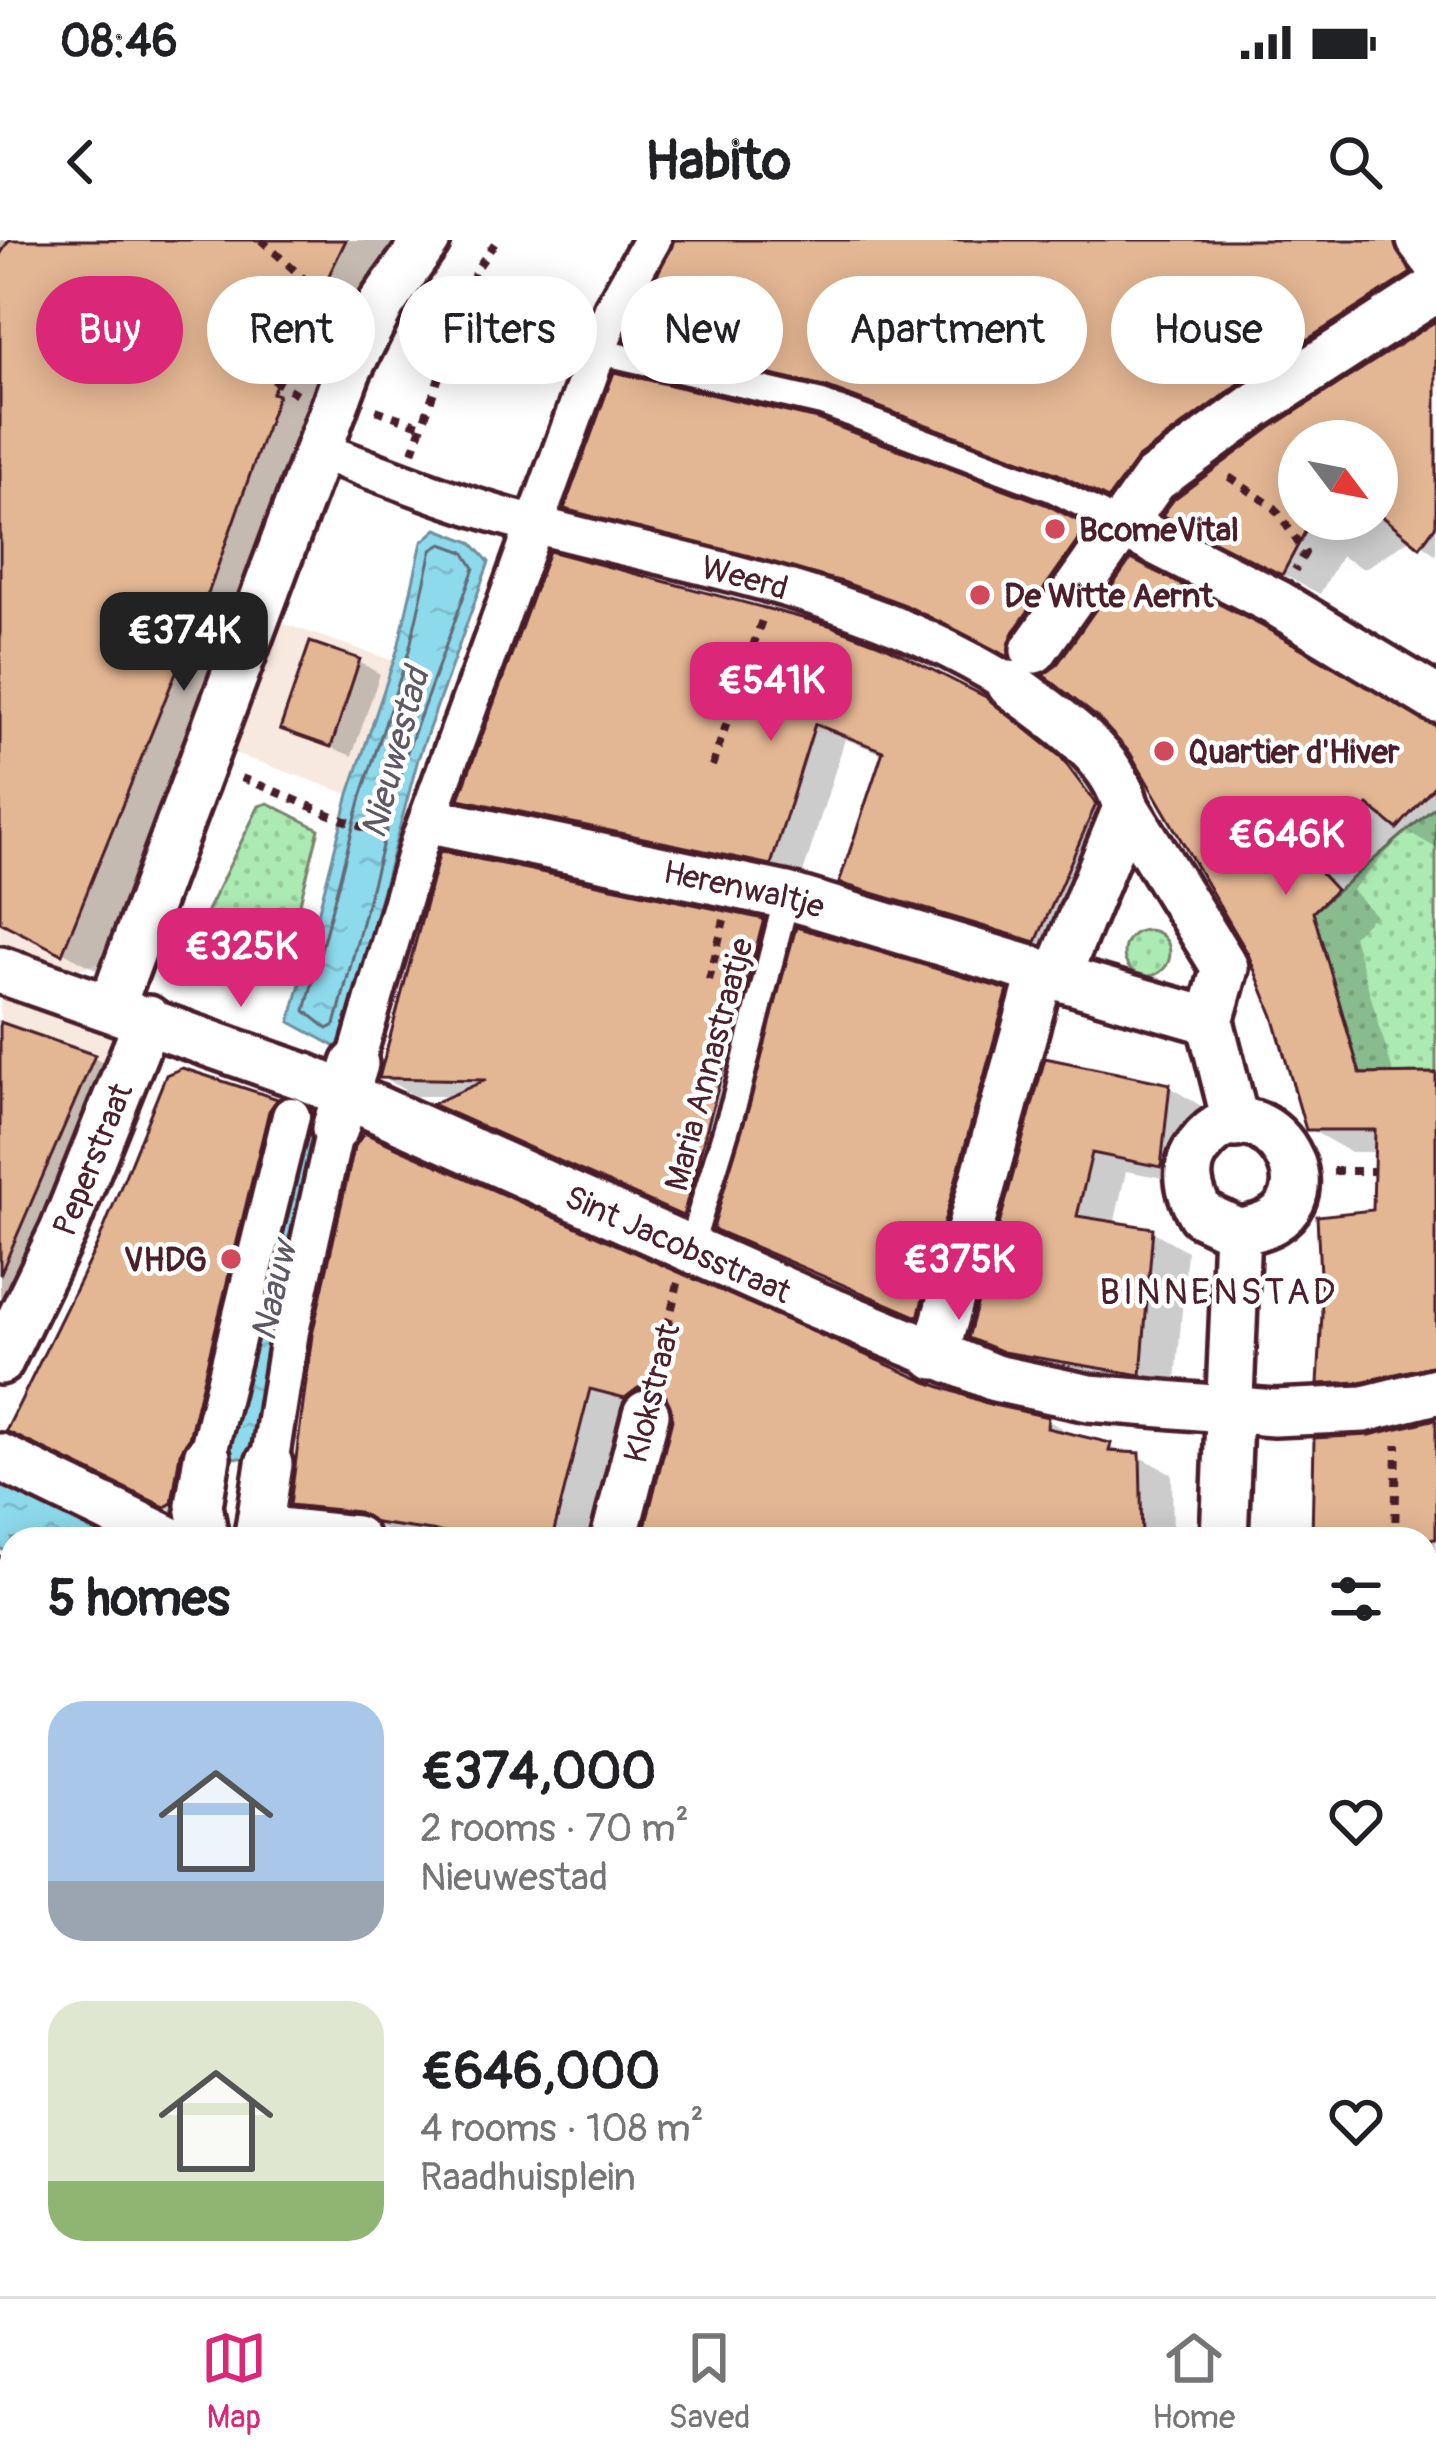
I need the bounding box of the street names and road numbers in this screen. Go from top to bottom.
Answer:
street label: Weerd [697,547,793,609]
street label: Herenwaltje [660,852,829,928]
street label: Maria Annastraatje [656,933,763,1195]
street label: Peperstraat [44,1077,142,1242]
street label: Sint Jacobsstraat [558,1177,798,1313]
street label: Klokstraat [615,1319,690,1467]

